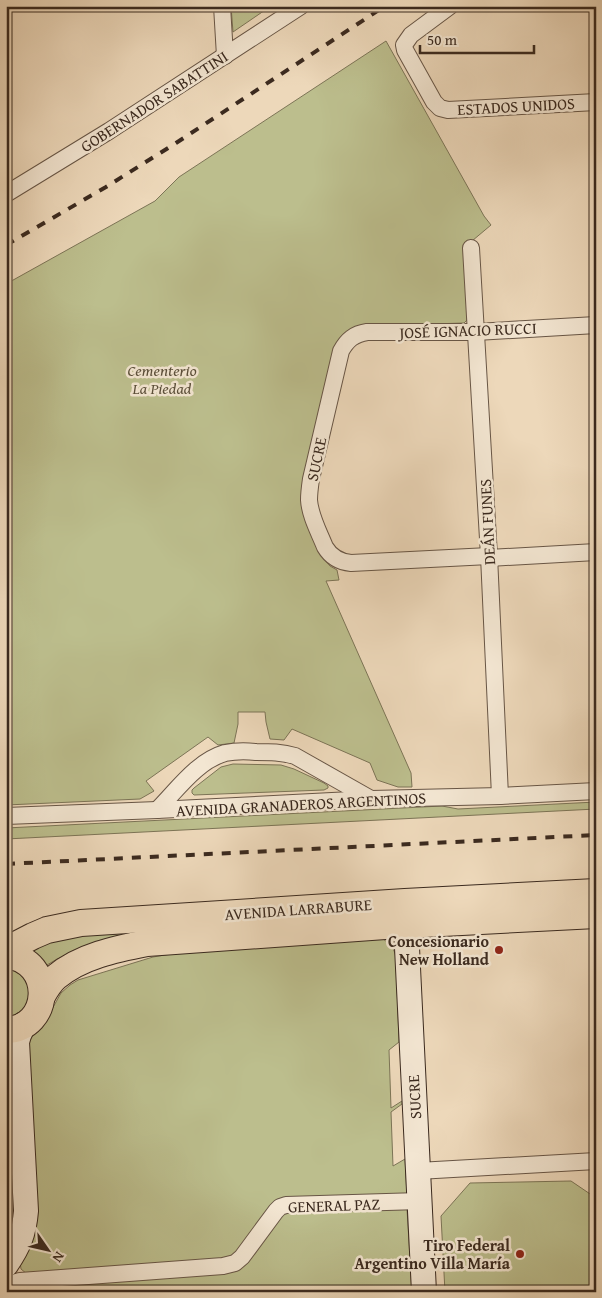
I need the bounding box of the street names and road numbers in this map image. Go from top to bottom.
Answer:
street label: GOBERNADOR SABATTINI [76,44,233,158]
street label: ESTADOS UNIDOS [457,91,576,121]
street label: JOSÉ IGNACIO RUCCI [397,316,537,344]
street label: SUCRE [300,435,332,483]
street label: DEÁN FUNES [473,478,501,566]
street label: AVENIDA GRANADEROS ARGENTINOS [175,785,427,823]
street label: AVENIDA LARRABURE [224,892,372,926]
street label: SUCRE [401,1074,427,1120]
street label: GENERAL PAZ [288,1191,380,1219]

